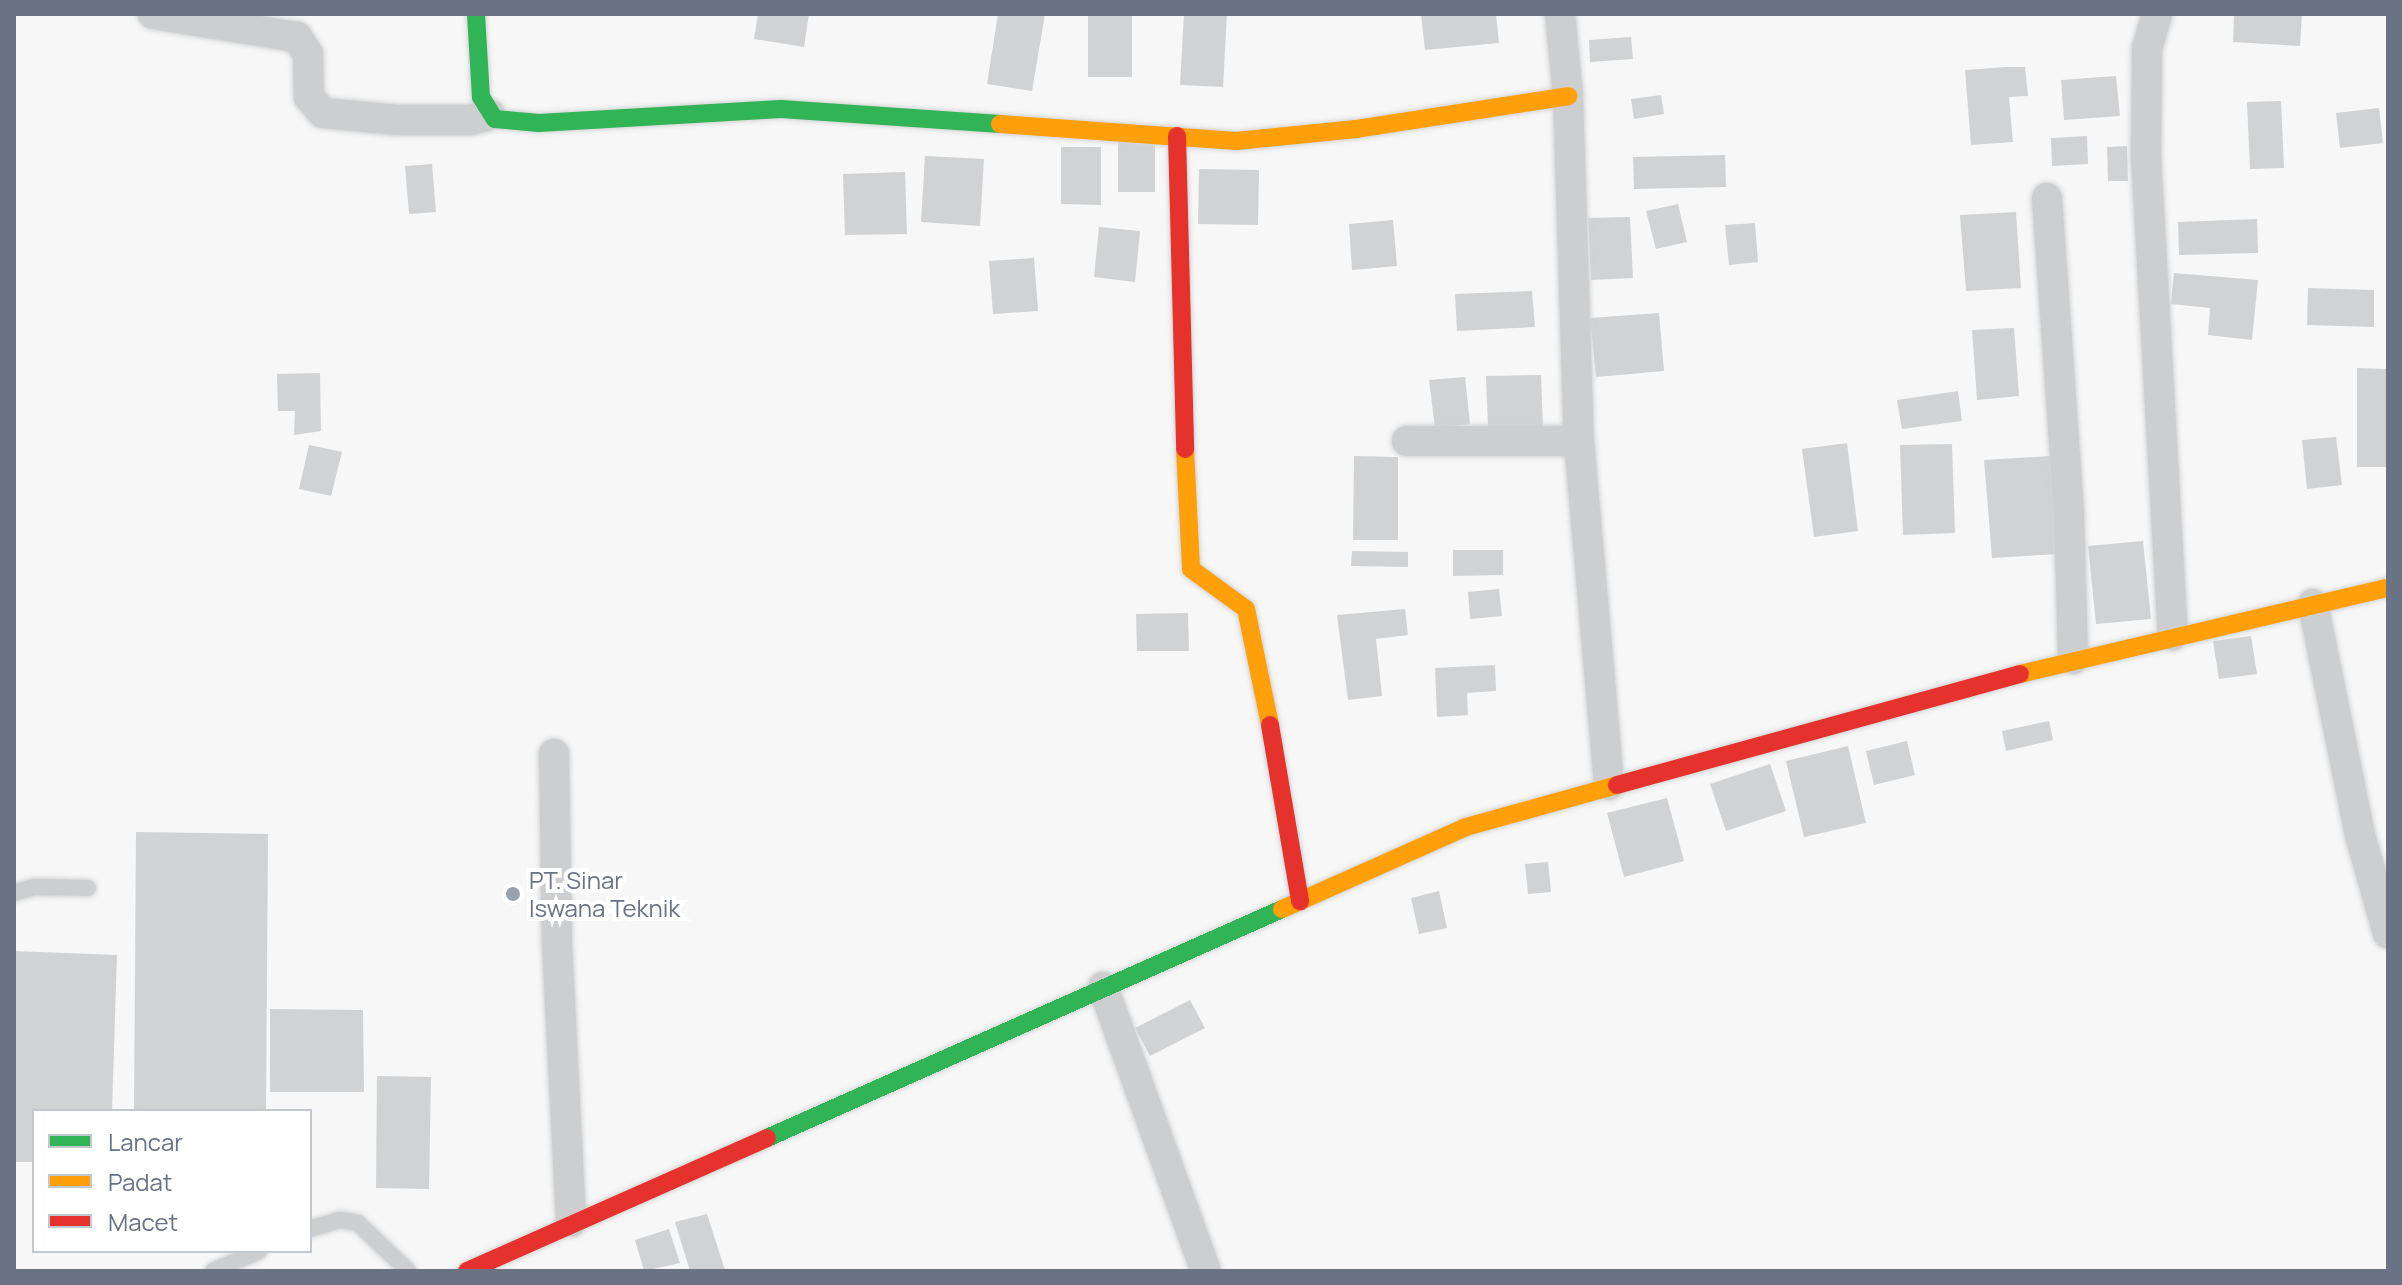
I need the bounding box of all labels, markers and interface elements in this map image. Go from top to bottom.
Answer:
place label: PT. Sinar Iswana Teknik [529,866,680,922]
marker: PT. Sinar Iswana Teknik [504,885,522,903]
legend [32,1109,312,1253]
text: Lancar [108,1125,183,1158]
text: Padat [108,1165,172,1198]
text: Macet [108,1205,178,1238]

